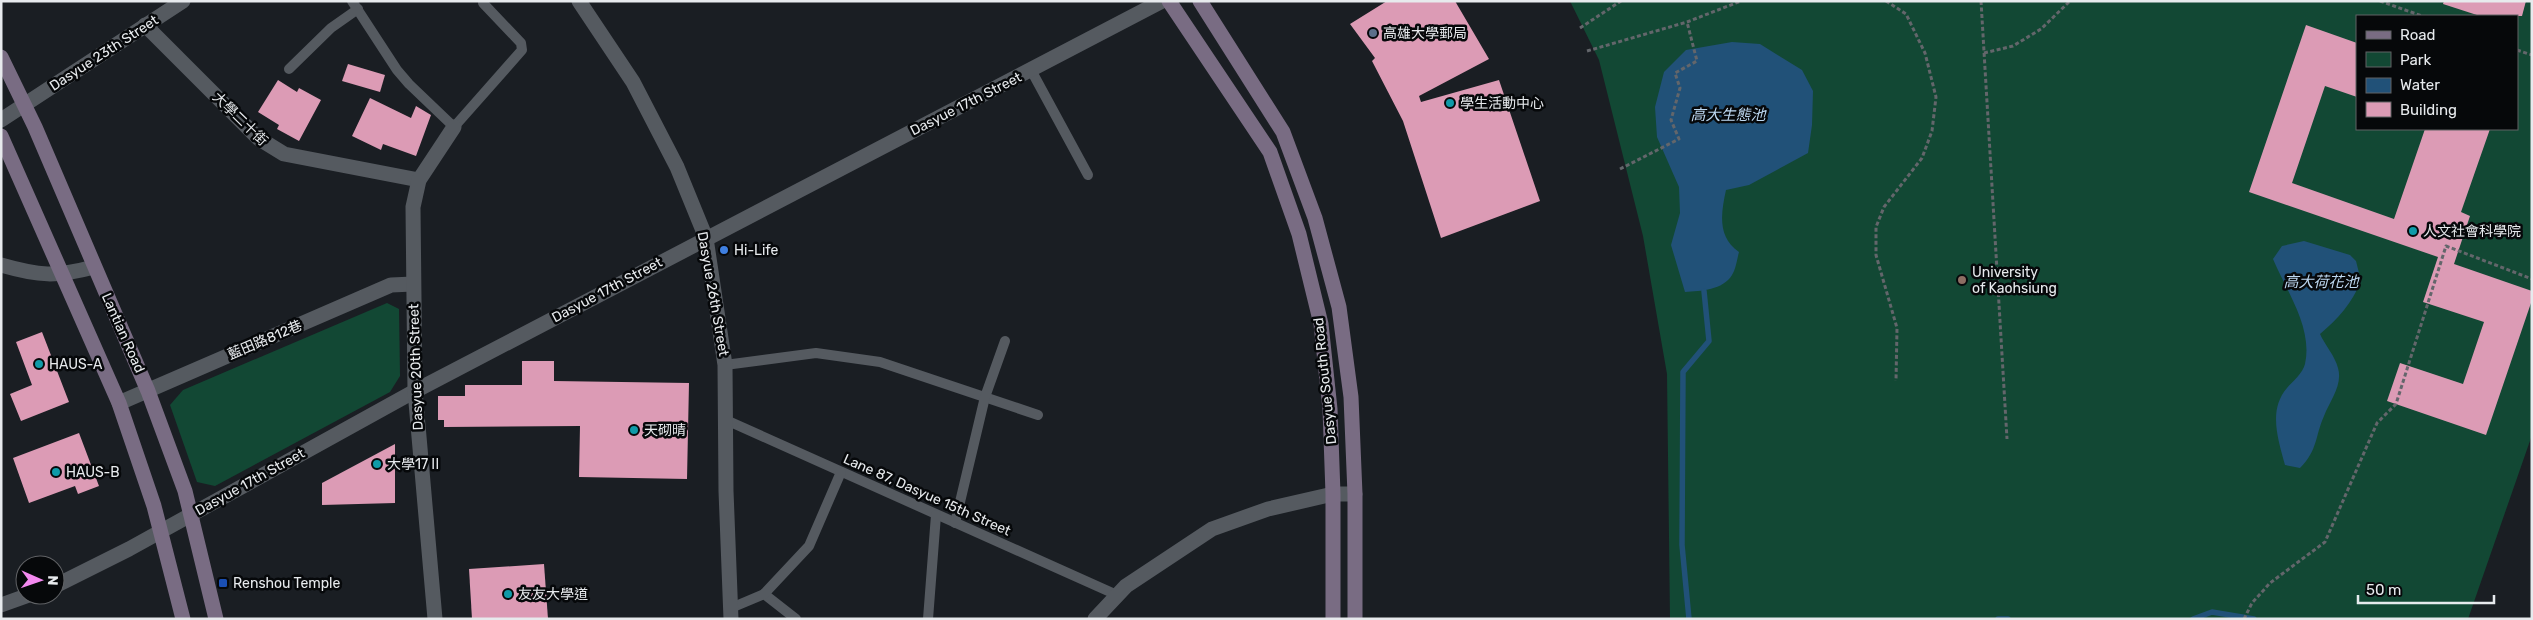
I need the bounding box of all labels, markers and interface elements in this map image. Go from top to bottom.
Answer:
street label: Dasyue 23th Street [46,11,162,95]
legend [2356,15,2518,130]
place label: 高雄大學郵局 [1383,25,1467,42]
text: Road [2400,26,2436,44]
marker: 高雄大學郵局 [1367,27,1379,39]
text: Park [2400,51,2431,69]
street label: Dasyue 17th Street [907,68,1025,139]
text: Water [2400,76,2440,94]
street label: 大學二十街 [209,89,271,149]
place label: 學生活動中心 [1460,95,1544,112]
marker: 學生活動中心 [1444,97,1456,109]
text: Building [2400,101,2457,119]
water label: 高大生態池 [1690,106,1767,124]
place label: 人文社會科學院 [2423,223,2521,240]
marker: 人文社會科學院 [2407,225,2419,237]
street label: Dasyue 26th Street [694,230,732,358]
place label: Hi-Life [734,242,779,259]
marker: Hi-Life [718,244,730,256]
street label: Dasyue 17th Street [549,253,666,326]
place label: University of Kaohsiung [1972,264,2057,297]
water label: 高大荷花池 [2283,273,2360,291]
marker: University of Kaohsiung [1956,274,1968,286]
street label: Lantian Road [98,290,148,376]
street label: Dasyue 20th Street [405,303,427,431]
street label: 藍田路812巷 [225,317,305,363]
street label: Dasyue South Road [1310,317,1340,445]
place label: HAUS-A [49,356,103,373]
marker: HAUS-A [33,358,45,370]
place label: 天砌晴 [644,422,686,439]
marker: 天砌晴 [628,424,640,436]
street label: Dasyue 17th Street [192,445,308,519]
street label: Lane 87, Dasyue 15th Street [841,450,1014,540]
place label: 大學17Ⅱ [387,456,442,473]
marker: 大學17Ⅱ [371,458,383,470]
place label: HAUS-B [66,464,120,481]
marker: HAUS-B [50,466,62,478]
north arrow [15,555,65,605]
scale bar [2358,572,2494,604]
text: N [44,575,61,586]
place label: Renshou Temple [233,575,340,592]
marker: Renshou Temple [217,577,229,589]
text: 50 m [2366,581,2401,599]
place label: 友友大學道 [518,586,588,603]
marker: 友友大學道 [502,588,514,600]

